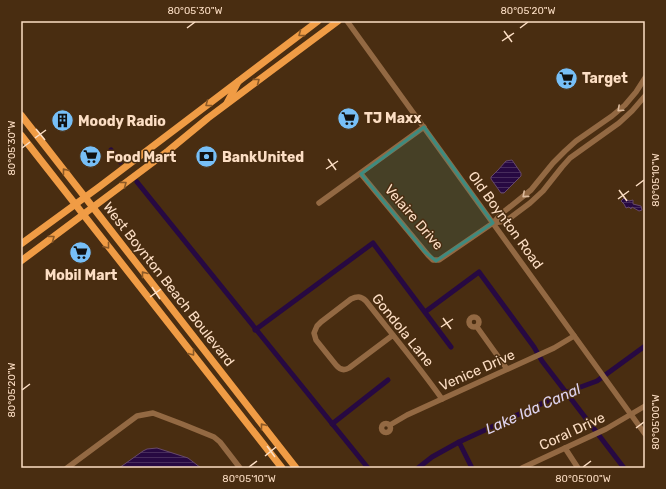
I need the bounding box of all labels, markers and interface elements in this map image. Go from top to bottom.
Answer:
text: 80°05'30"W [167,5,223,17]
text: 80°05'20"W [500,5,556,17]
one-way arrow [298,29,305,36]
supermarket icon: Target [554,65,580,91]
place label: Target [582,70,628,87]
one-way arrow [253,79,260,86]
one-way arrow [205,99,212,106]
one-way arrow [618,104,625,111]
supermarket icon: TJ Maxx [336,105,362,131]
building icon: Moody Radio [49,108,75,134]
place label: TJ Maxx [364,110,422,127]
place label: Moody Radio [78,113,166,130]
text: 80°05'30"W [6,120,18,176]
supermarket icon: Food Mart [77,144,103,170]
bank icon: BankUnited [194,144,220,170]
place label: Food Mart [106,149,177,166]
place label: BankUnited [222,149,304,166]
text: 80°05'10"W [650,153,662,207]
one-way arrow [62,168,69,175]
street label: Old Boynton Road [464,168,547,272]
one-way arrow [120,181,127,189]
street label: Velaire Drive [381,181,447,254]
one-way arrow [522,191,529,198]
street label: West Boynton Beach Boulevard [99,199,238,370]
one-way arrow [48,236,55,243]
supermarket icon: Mobil Mart [68,240,94,266]
one-way arrow [102,241,109,248]
place label: Mobil Mart [45,267,118,284]
one-way arrow [142,271,149,278]
street label: Gondola Lane [368,290,437,370]
street label: Venice Drive [437,346,518,395]
one-way arrow [187,348,194,355]
text: 80°05'20"W [6,362,18,418]
water label: Lake Ida Canal [483,380,584,438]
text: 80°05'00"W [650,394,662,450]
street label: Coral Drive [537,409,608,454]
one-way arrow [261,424,268,431]
text: 80°05'10"W [222,473,276,485]
text: 80°05'00"W [555,473,611,485]

